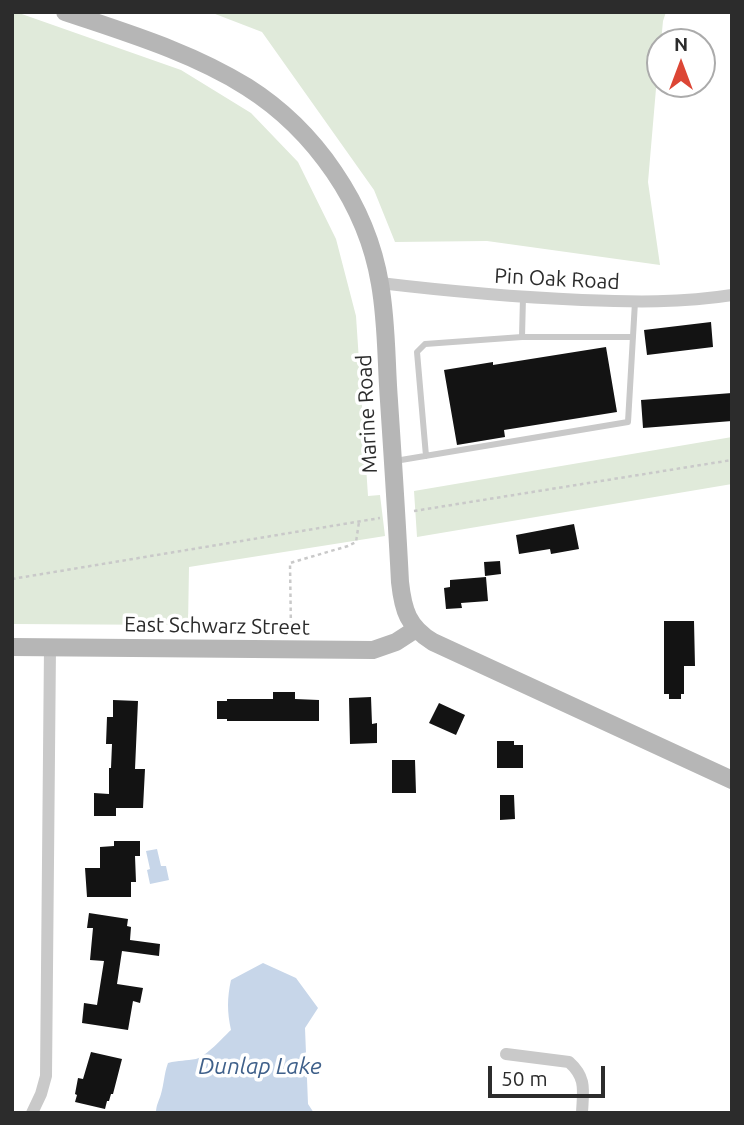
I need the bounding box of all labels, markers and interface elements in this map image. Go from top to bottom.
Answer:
north arrow [646,28,716,98]
text: N [674,33,688,55]
street label: Pin Oak Road [494,263,620,295]
street label: Marine Road [351,354,383,474]
street label: East Schwarz Street [124,612,310,640]
water label: Dunlap Lake [198,1052,322,1080]
scale bar [492,1052,609,1096]
text: 50 m [501,1066,548,1090]

